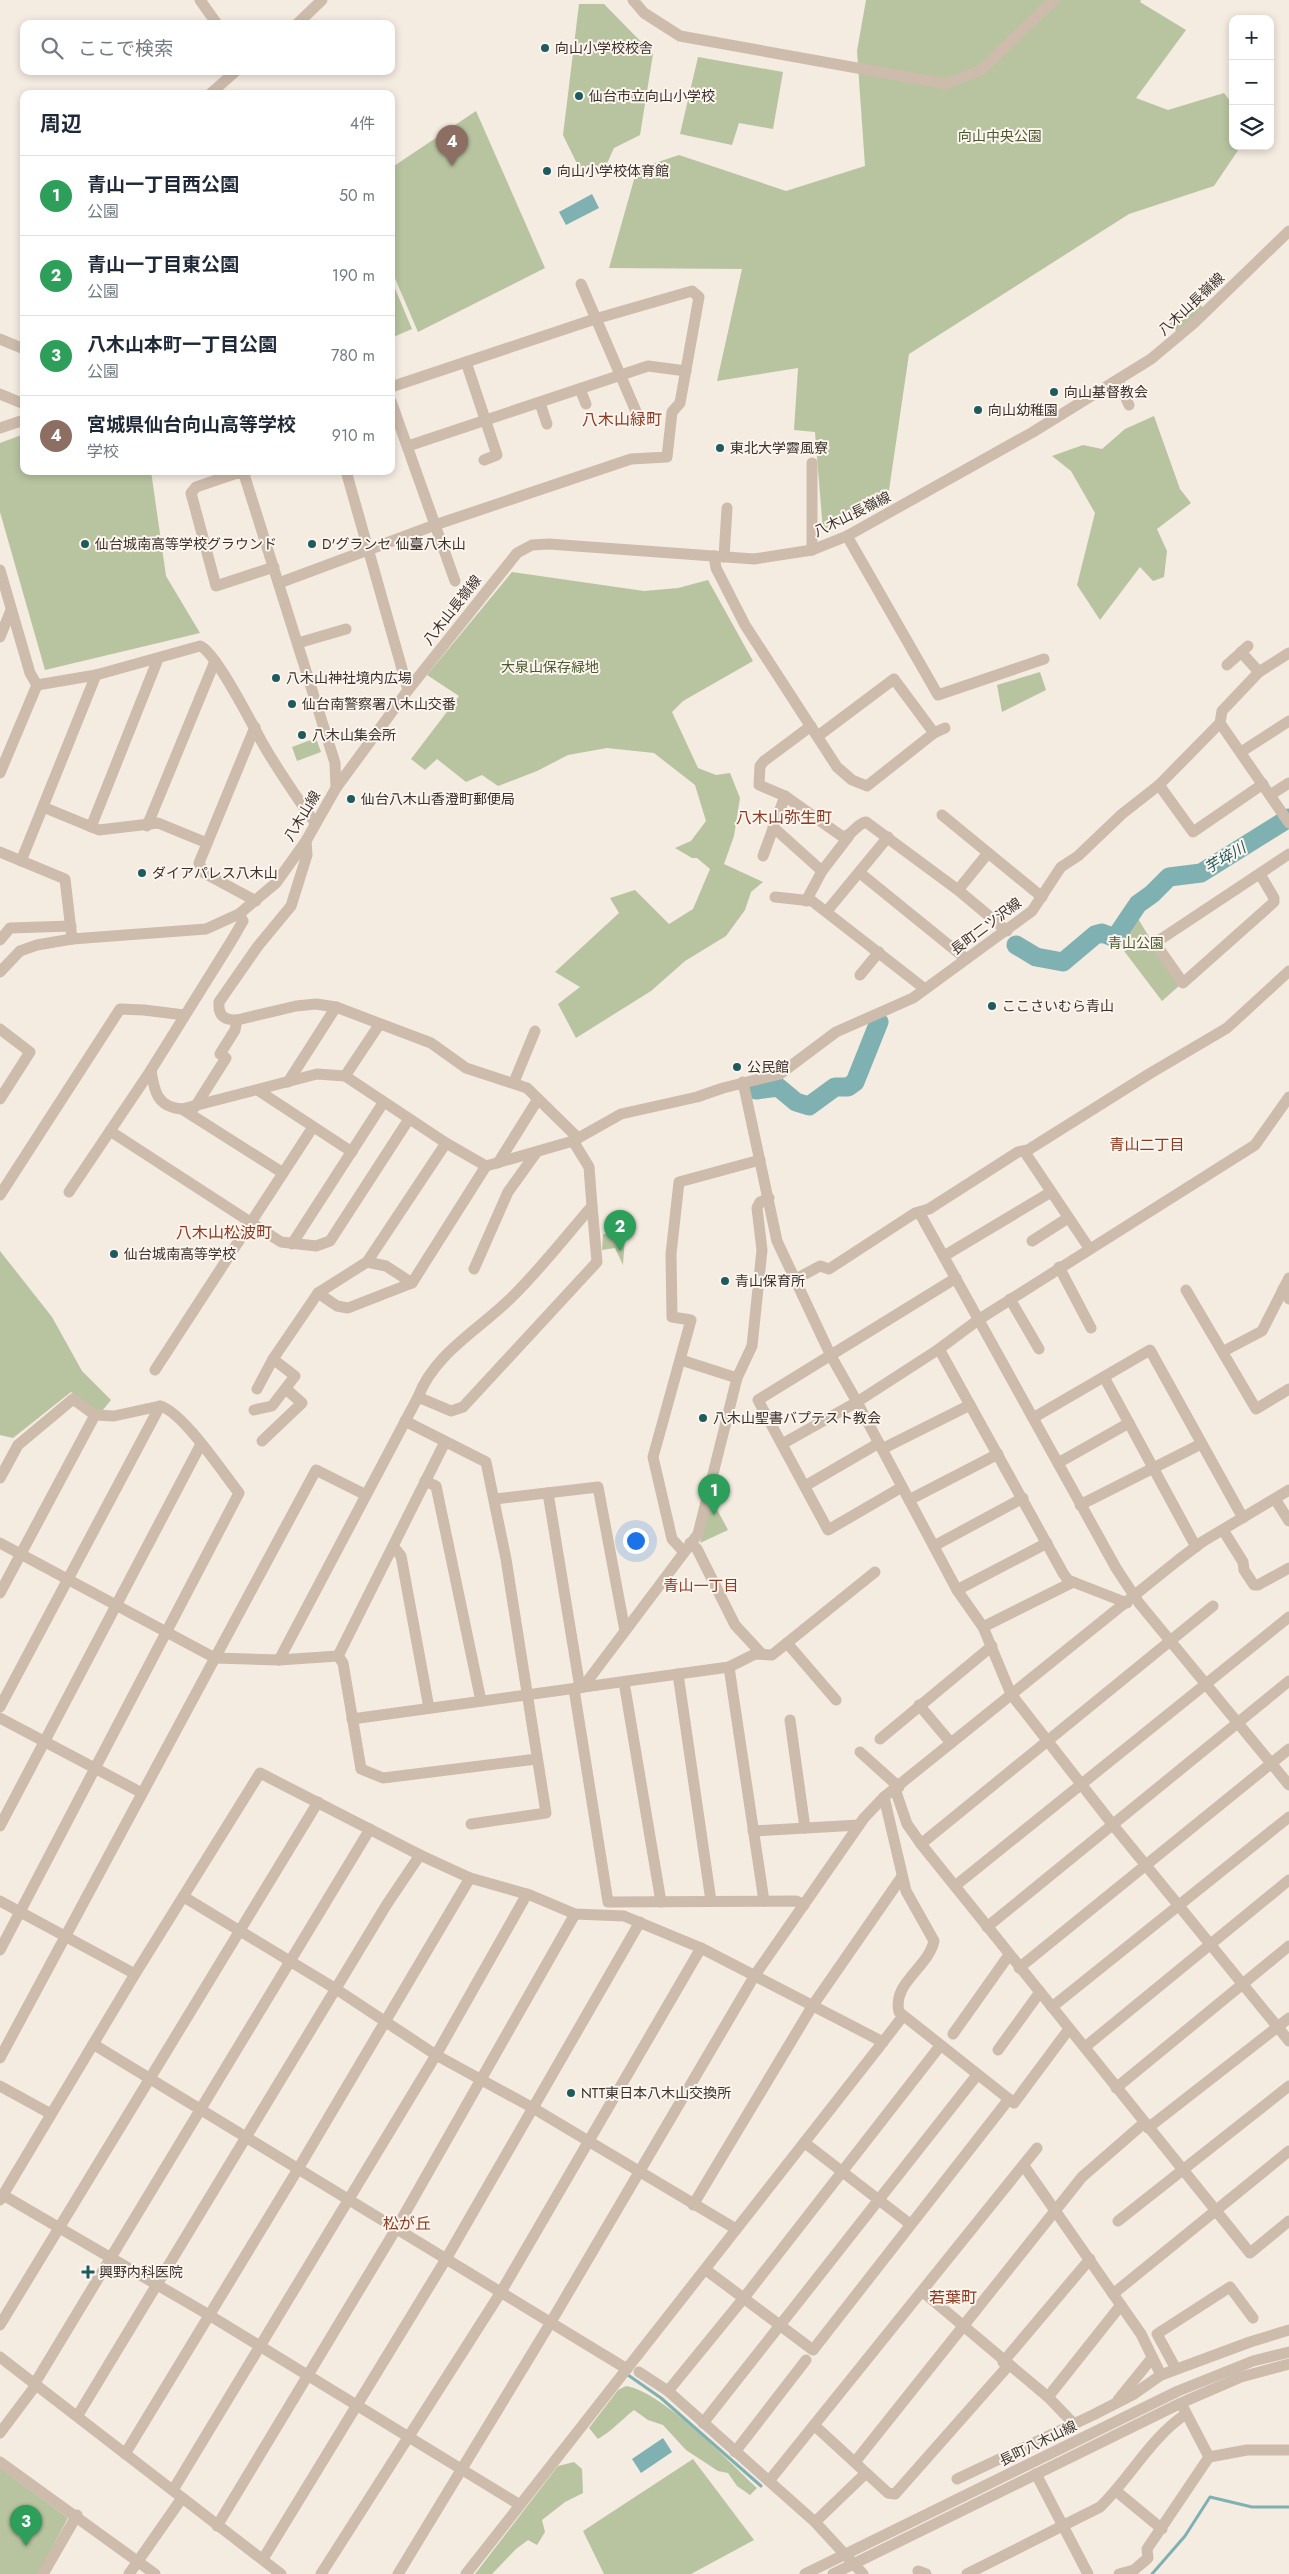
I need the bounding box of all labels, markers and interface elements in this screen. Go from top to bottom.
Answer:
map controls [1229,15,1274,150]
button: + [1229,15,1274,60]
search box [20,20,395,75]
icon: search [38,34,66,62]
text: ここで検索 [78,35,173,62]
place label: 向山小学校校舎 [555,38,653,58]
marker: 向山小学校校舎 [539,42,551,54]
button: − [1229,60,1274,105]
place label: 仙台市立向山小学校 [589,86,715,106]
marker: 仙台市立向山小学校 [573,90,585,102]
button: layers [1229,105,1274,150]
text: 周辺 [40,109,82,139]
text: 4件 [350,112,375,135]
pin: 4 [436,125,468,166]
park label: 向山中央公園 [958,126,1042,146]
place label: 向山小学校体育館 [557,161,669,181]
marker: 向山小学校体育館 [541,165,553,177]
text: 青山一丁目西公園 [87,171,239,198]
text: 1 [52,184,60,207]
text: 50 m [339,184,375,207]
text: 公園 [87,200,119,223]
text: 青山一丁目東公園 [87,251,239,278]
text: 2 [51,264,61,287]
text: 190 m [332,264,375,287]
street label: 八木山長嶺線 [1153,268,1229,340]
text: 公園 [87,280,119,303]
text: 八木山本町一丁目公園 [87,331,277,358]
text: 3 [51,344,61,367]
text: 780 m [331,344,375,367]
text: 公園 [87,360,119,383]
place label: 向山基督教会 [1064,382,1148,402]
marker: 向山基督教会 [1048,386,1060,398]
place label: 向山幼稚園 [988,400,1058,420]
marker: 向山幼稚園 [972,404,984,416]
district label: 八木山緑町 [582,408,662,431]
text: 宮城県仙台向山高等学校 [87,411,296,438]
text: 4 [50,424,62,447]
text: 910 m [332,424,375,447]
place label: 東北大学霽風寮 [730,438,828,458]
text: 学校 [87,440,119,463]
marker: 東北大学霽風寮 [714,442,726,454]
street label: 八木山長嶺線 [810,487,894,541]
place label: 仙台城南高等学校グラウンド [95,534,277,554]
place label: D'グランセ 仙臺八木山 [322,534,466,554]
marker: 仙台城南高等学校グラウンド [79,538,91,550]
marker: D'グランセ 仙臺八木山 [306,538,318,550]
street label: 八木山長嶺線 [418,571,486,649]
park label: 大泉山保存緑地 [501,657,599,677]
place label: 八木山神社境内広場 [286,668,412,688]
marker: 八木山神社境内広場 [270,672,282,684]
place label: 仙台南警察署八木山交番 [302,694,456,714]
marker: 仙台南警察署八木山交番 [286,698,298,710]
place label: 八木山集会所 [312,725,396,745]
marker: 八木山集会所 [296,729,308,741]
street label: 八木山線 [279,787,325,845]
place label: 仙台八木山香澄町郵便局 [361,789,515,809]
marker: 仙台八木山香澄町郵便局 [345,793,357,805]
district label: 八木山弥生町 [736,806,832,829]
water label: 芋埣川 [1200,836,1252,879]
place label: ダイアパレス八木山 [152,863,278,883]
marker: ダイアパレス八木山 [136,867,148,879]
street label: 長町二ツ沢線 [946,893,1026,959]
park label: 青山公園 [1108,933,1164,953]
place label: ここさいむら青山 [1002,996,1114,1016]
marker: ここさいむら青山 [986,1000,998,1012]
place label: 公民館 [747,1057,789,1077]
marker: 公民館 [731,1061,743,1073]
district label: 青山二丁目 [1109,1134,1185,1156]
pin: 2 [604,1210,636,1251]
district label: 八木山松波町 [176,1221,272,1244]
place label: 仙台城南高等学校 [124,1244,236,1264]
marker: 仙台城南高等学校 [108,1248,120,1260]
place label: 青山保育所 [735,1271,805,1291]
marker: 青山保育所 [719,1275,731,1287]
place label: 八木山聖書バプテスト教会 [713,1408,881,1428]
marker: 八木山聖書バプテスト教会 [697,1412,709,1424]
pin: 1 [698,1474,730,1515]
your location [623,1528,649,1554]
district label: 青山一丁目 [663,1575,739,1597]
place label: NTT東日本八木山交換所 [581,2083,731,2103]
marker: NTT東日本八木山交換所 [565,2087,577,2099]
district label: 松が丘 [383,2212,431,2235]
place label: 興野内科医院 [99,2262,183,2282]
marker: 興野内科医院 [81,2265,95,2279]
district label: 若葉町 [929,2286,977,2309]
street label: 長町八木山線 [996,2416,1080,2470]
pin: 3 [10,2505,42,2546]

